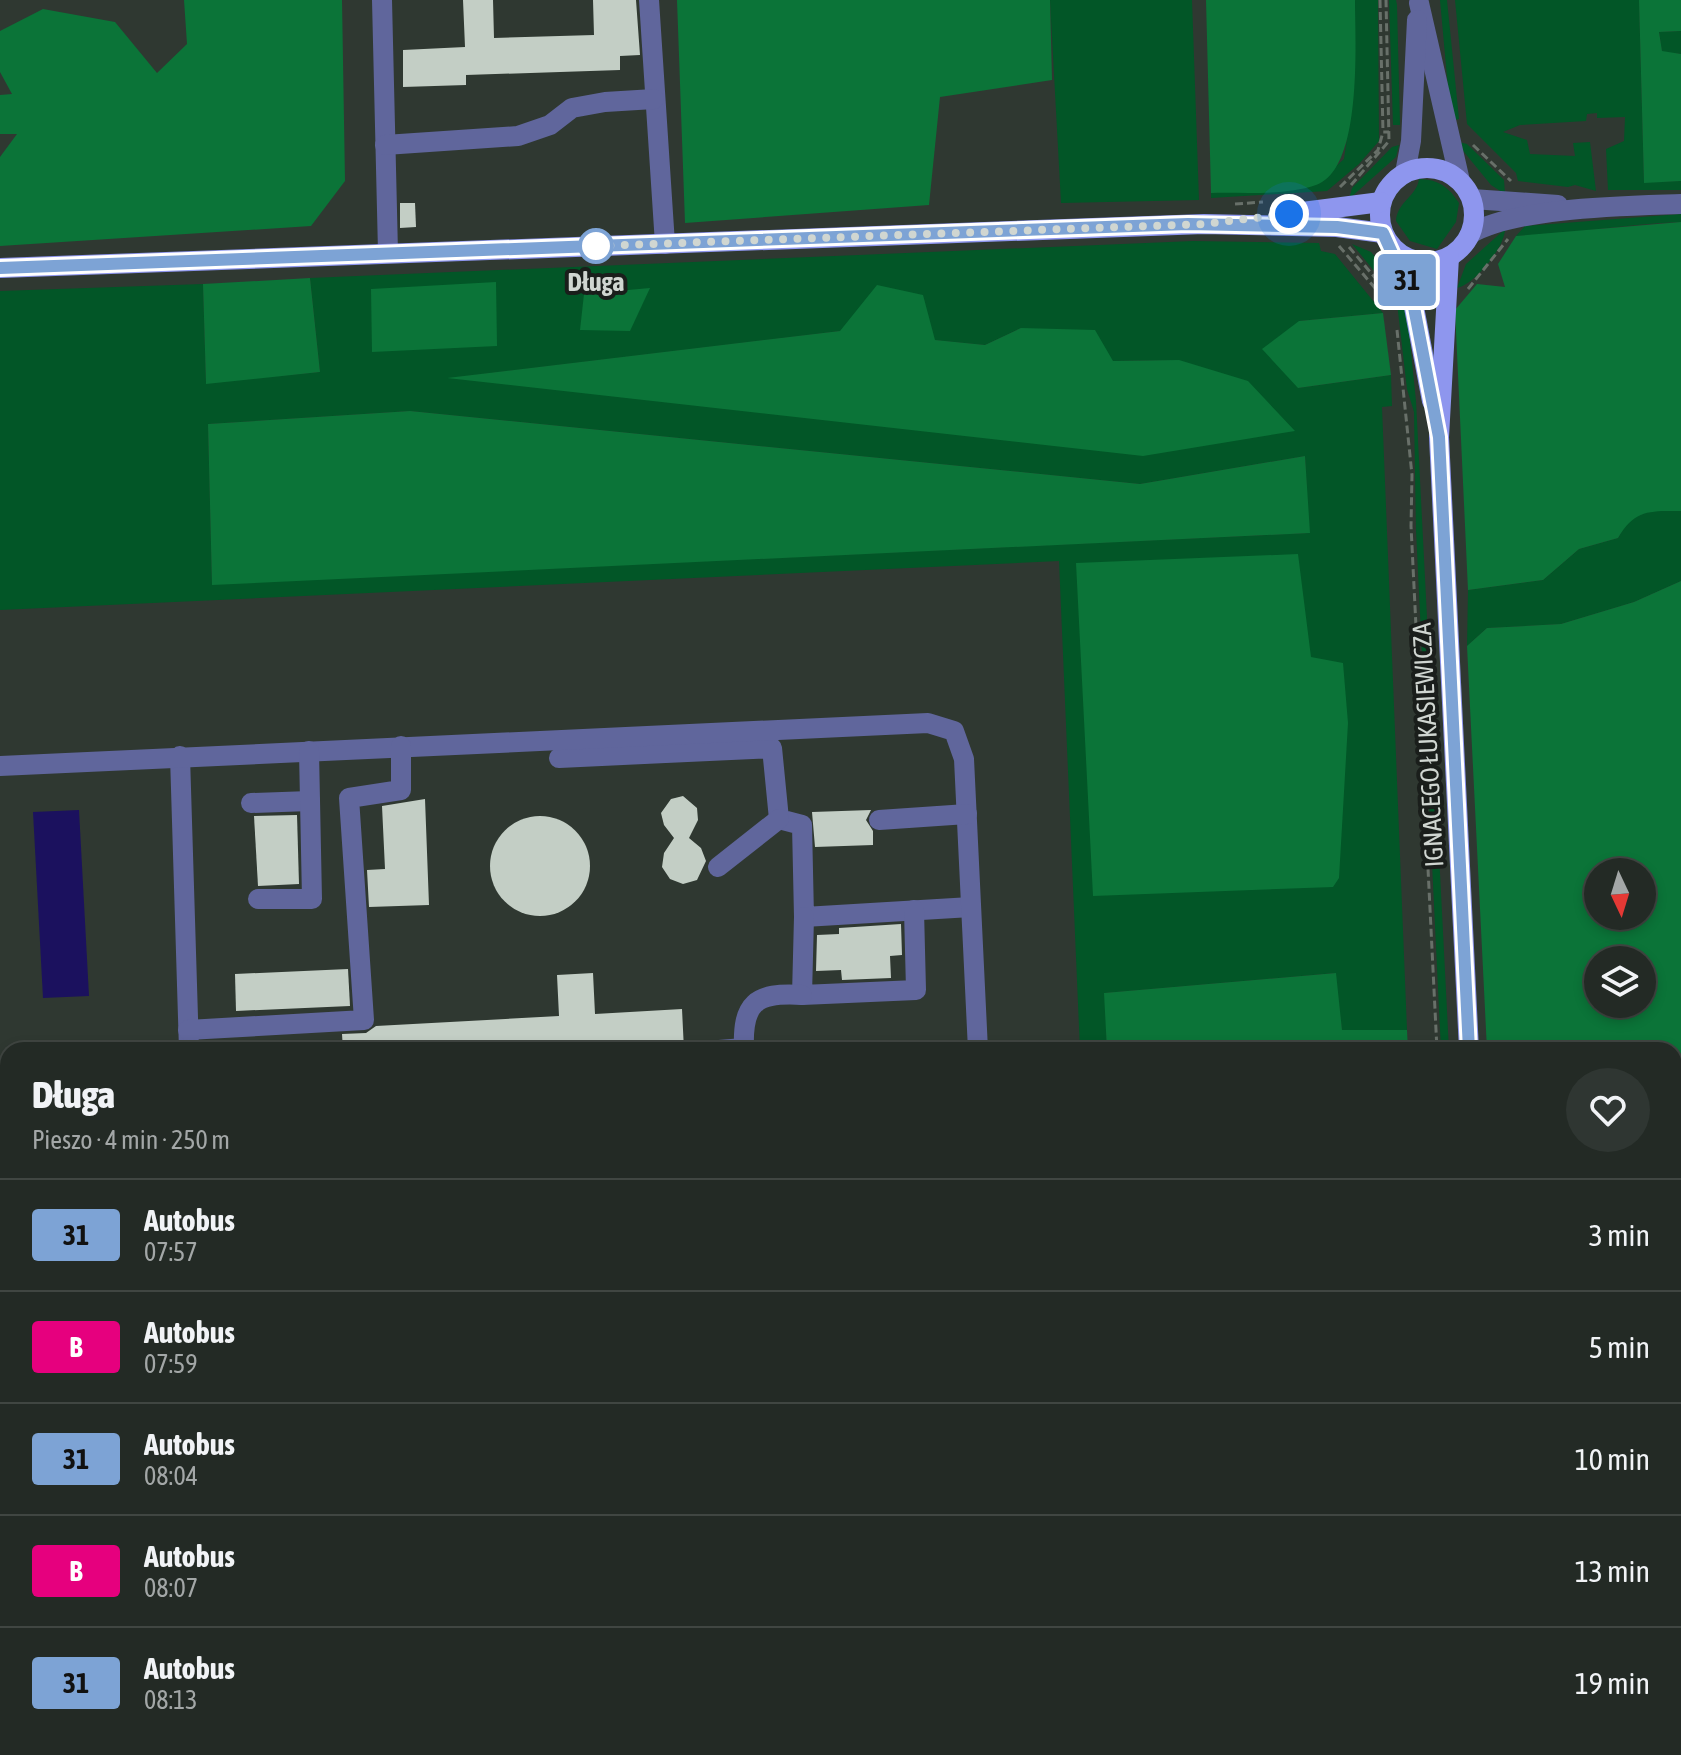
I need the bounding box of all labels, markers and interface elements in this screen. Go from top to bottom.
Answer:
your location [1269,194,1309,234]
marker: Długa [579,229,613,263]
line badge: 31 [1371,254,1443,306]
text: 31 [1394,264,1420,296]
place label: Długa [568,267,624,297]
street label: IGNACEGO ŁUKASIEWICZA [1407,622,1449,868]
north arrow [1584,858,1656,930]
map controls [1584,858,1656,1018]
button: layers [1584,946,1656,1018]
button: heart [1566,1068,1650,1152]
text: Długa [32,1073,115,1116]
text: Pieszo · 4 min · 250 m [32,1125,230,1155]
text: Autobus [144,1203,235,1237]
text: 3 min [1589,1218,1650,1252]
text: 31 [63,1219,89,1251]
text: 07:57 [144,1237,198,1267]
text: Autobus [144,1315,235,1349]
text: 5 min [1589,1330,1650,1364]
text: B [69,1331,83,1363]
text: 07:59 [144,1349,198,1379]
text: Autobus [144,1427,235,1461]
text: 10 min [1575,1442,1650,1476]
text: 31 [63,1443,89,1475]
text: 08:04 [144,1461,198,1491]
text: Autobus [144,1539,235,1573]
text: 13 min [1575,1554,1650,1588]
text: B [69,1555,83,1587]
text: 08:07 [144,1573,198,1603]
text: Autobus [144,1651,235,1685]
text: 19 min [1575,1666,1650,1700]
text: 31 [63,1667,89,1699]
text: 08:13 [144,1685,198,1715]

